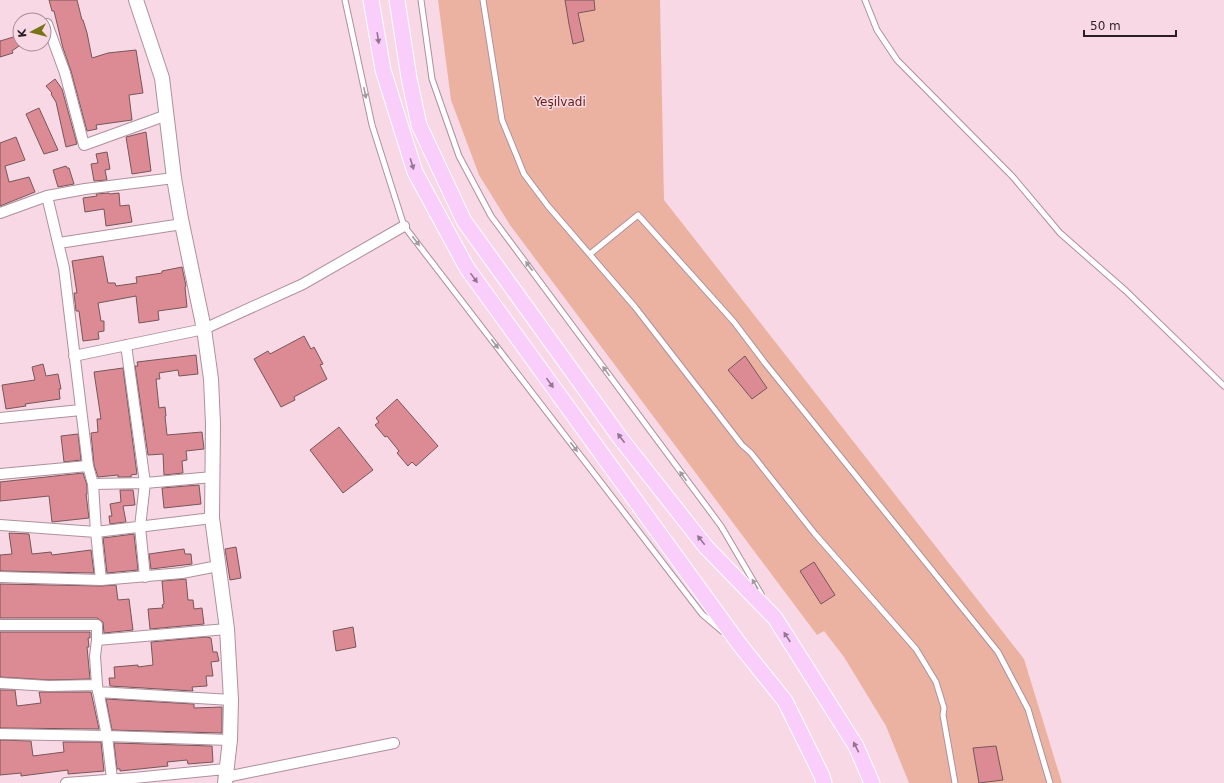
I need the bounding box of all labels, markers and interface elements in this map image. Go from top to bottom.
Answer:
north arrow [12,12,52,52]
scale bar [1084,12,1176,38]
text: 50 m [1090,19,1121,33]
text: K [16,28,30,38]
one-way arrow [375,32,381,45]
one-way arrow [362,87,368,99]
park label: Yeşilvadi [533,95,586,109]
one-way arrow [409,158,415,170]
one-way arrow [412,236,420,247]
one-way arrow [525,261,533,272]
one-way arrow [470,272,478,283]
one-way arrow [491,339,499,350]
one-way arrow [603,366,611,376]
one-way arrow [546,378,554,388]
one-way arrow [617,433,625,444]
one-way arrow [570,442,579,453]
one-way arrow [679,470,688,481]
one-way arrow [697,535,706,546]
one-way arrow [751,578,758,590]
one-way arrow [783,632,791,643]
one-way arrow [853,742,860,753]

